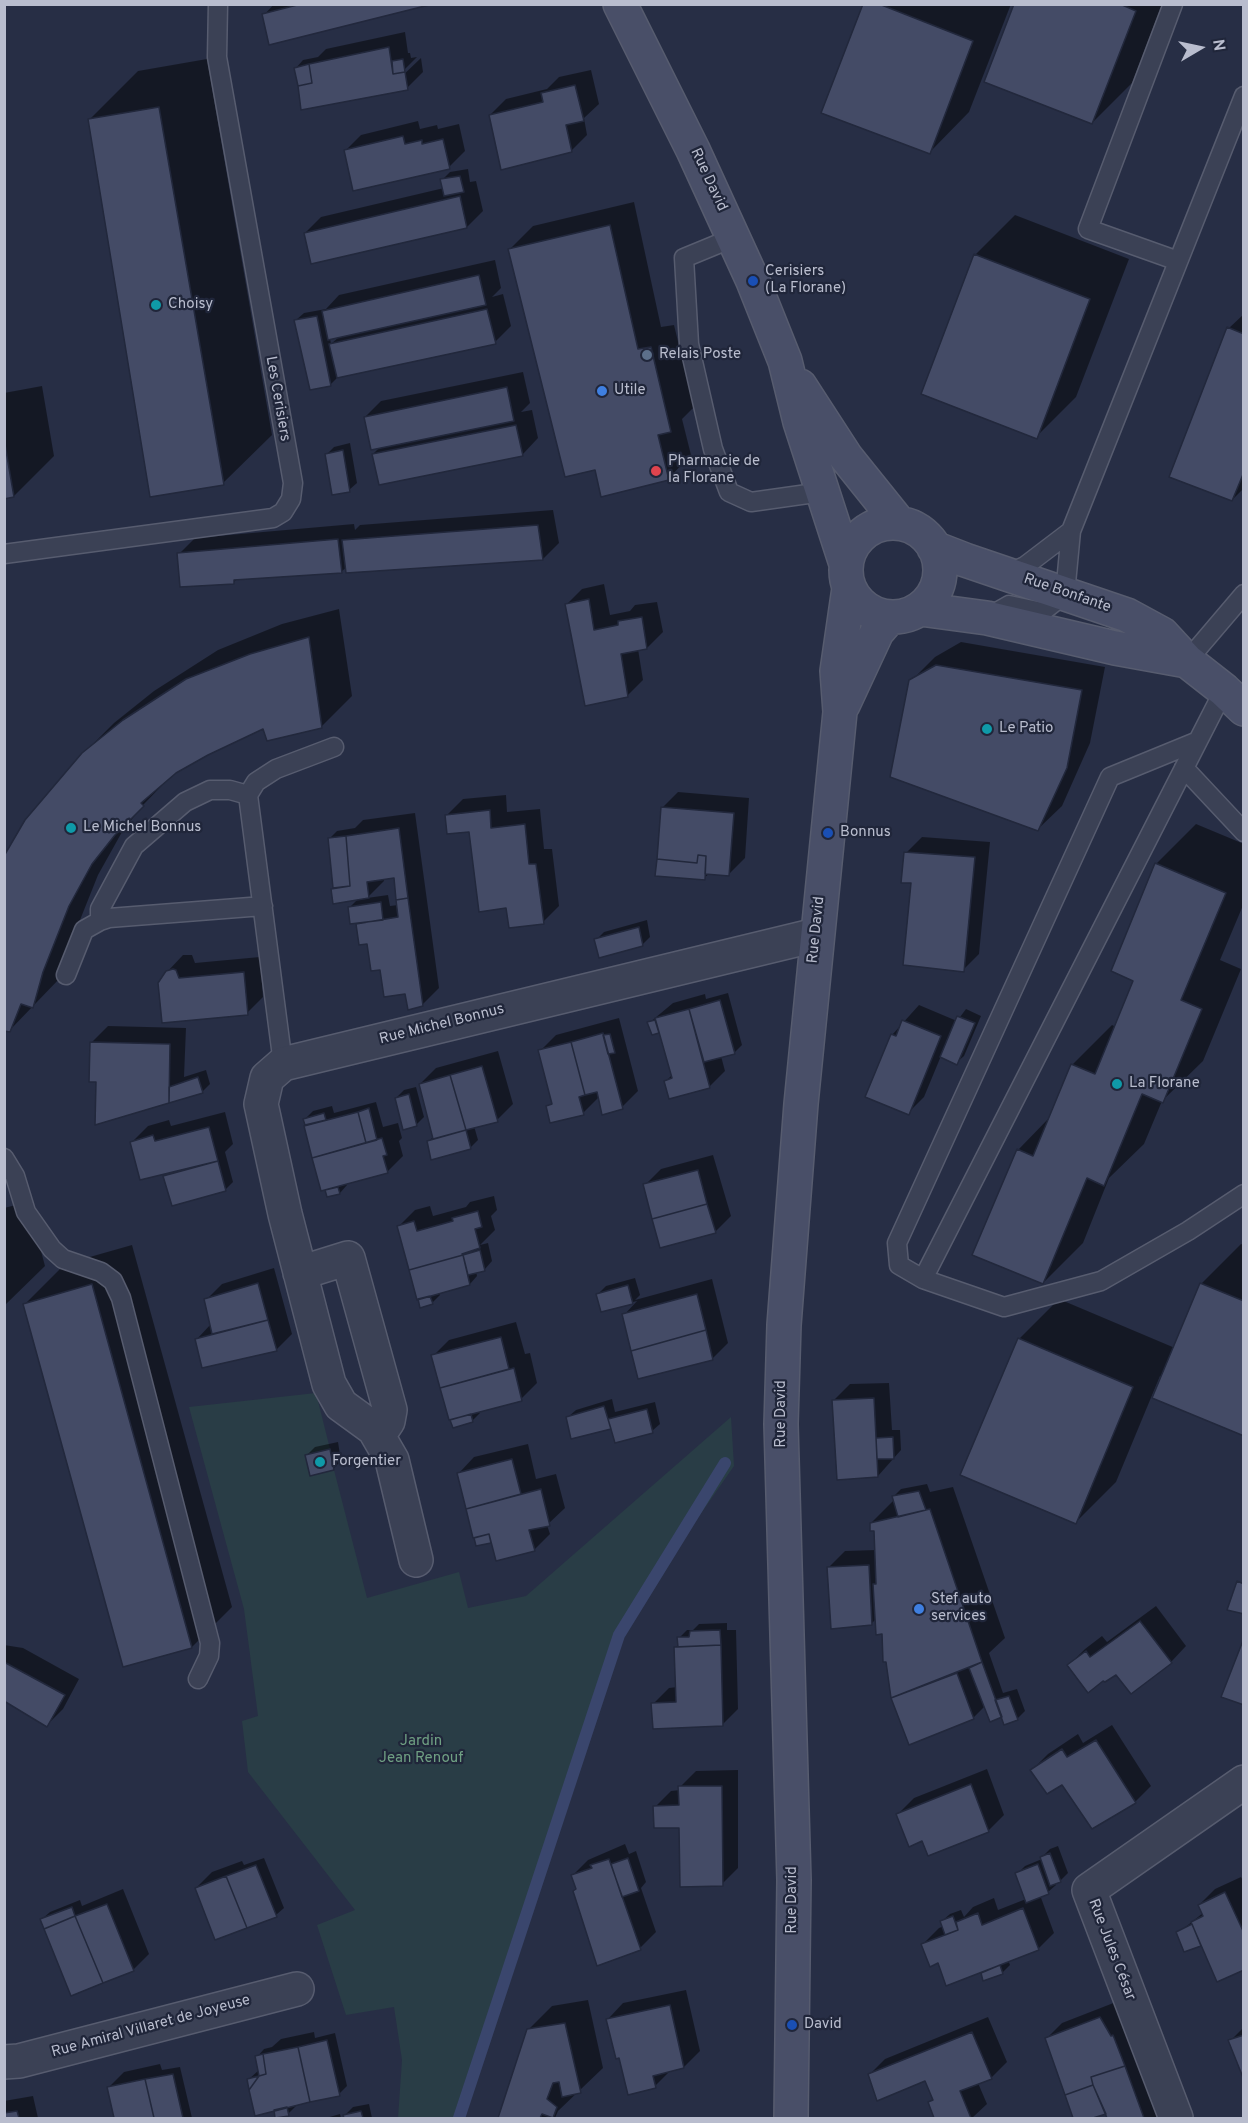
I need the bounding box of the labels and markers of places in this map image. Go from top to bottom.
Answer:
place label: Cerisiers (La Florane) [765,263,846,298]
marker: Cerisiers (La Florane) [746,274,760,288]
place label: Choisy [168,296,213,314]
marker: Choisy [149,298,163,312]
place label: Relais Poste [659,346,741,364]
marker: Relais Poste [640,348,654,362]
place label: Utile [614,382,646,400]
marker: Utile [595,384,609,398]
place label: Pharmacie de la Florane [668,453,760,488]
marker: Pharmacie de la Florane [649,464,663,478]
place label: Le Patio [999,720,1053,738]
marker: Le Patio [980,722,994,736]
place label: Le Michel Bonnus [83,819,201,837]
marker: Le Michel Bonnus [64,821,78,835]
place label: Bonnus [840,824,891,842]
marker: Bonnus [821,826,835,840]
place label: La Florane [1129,1075,1200,1093]
marker: La Florane [1110,1077,1124,1091]
place label: Forgentier [332,1453,401,1471]
marker: Forgentier [313,1455,327,1469]
place label: Stef auto services [931,1591,992,1626]
marker: Stef auto services [912,1602,926,1616]
place label: David [804,2016,842,2034]
marker: David [785,2018,799,2032]

